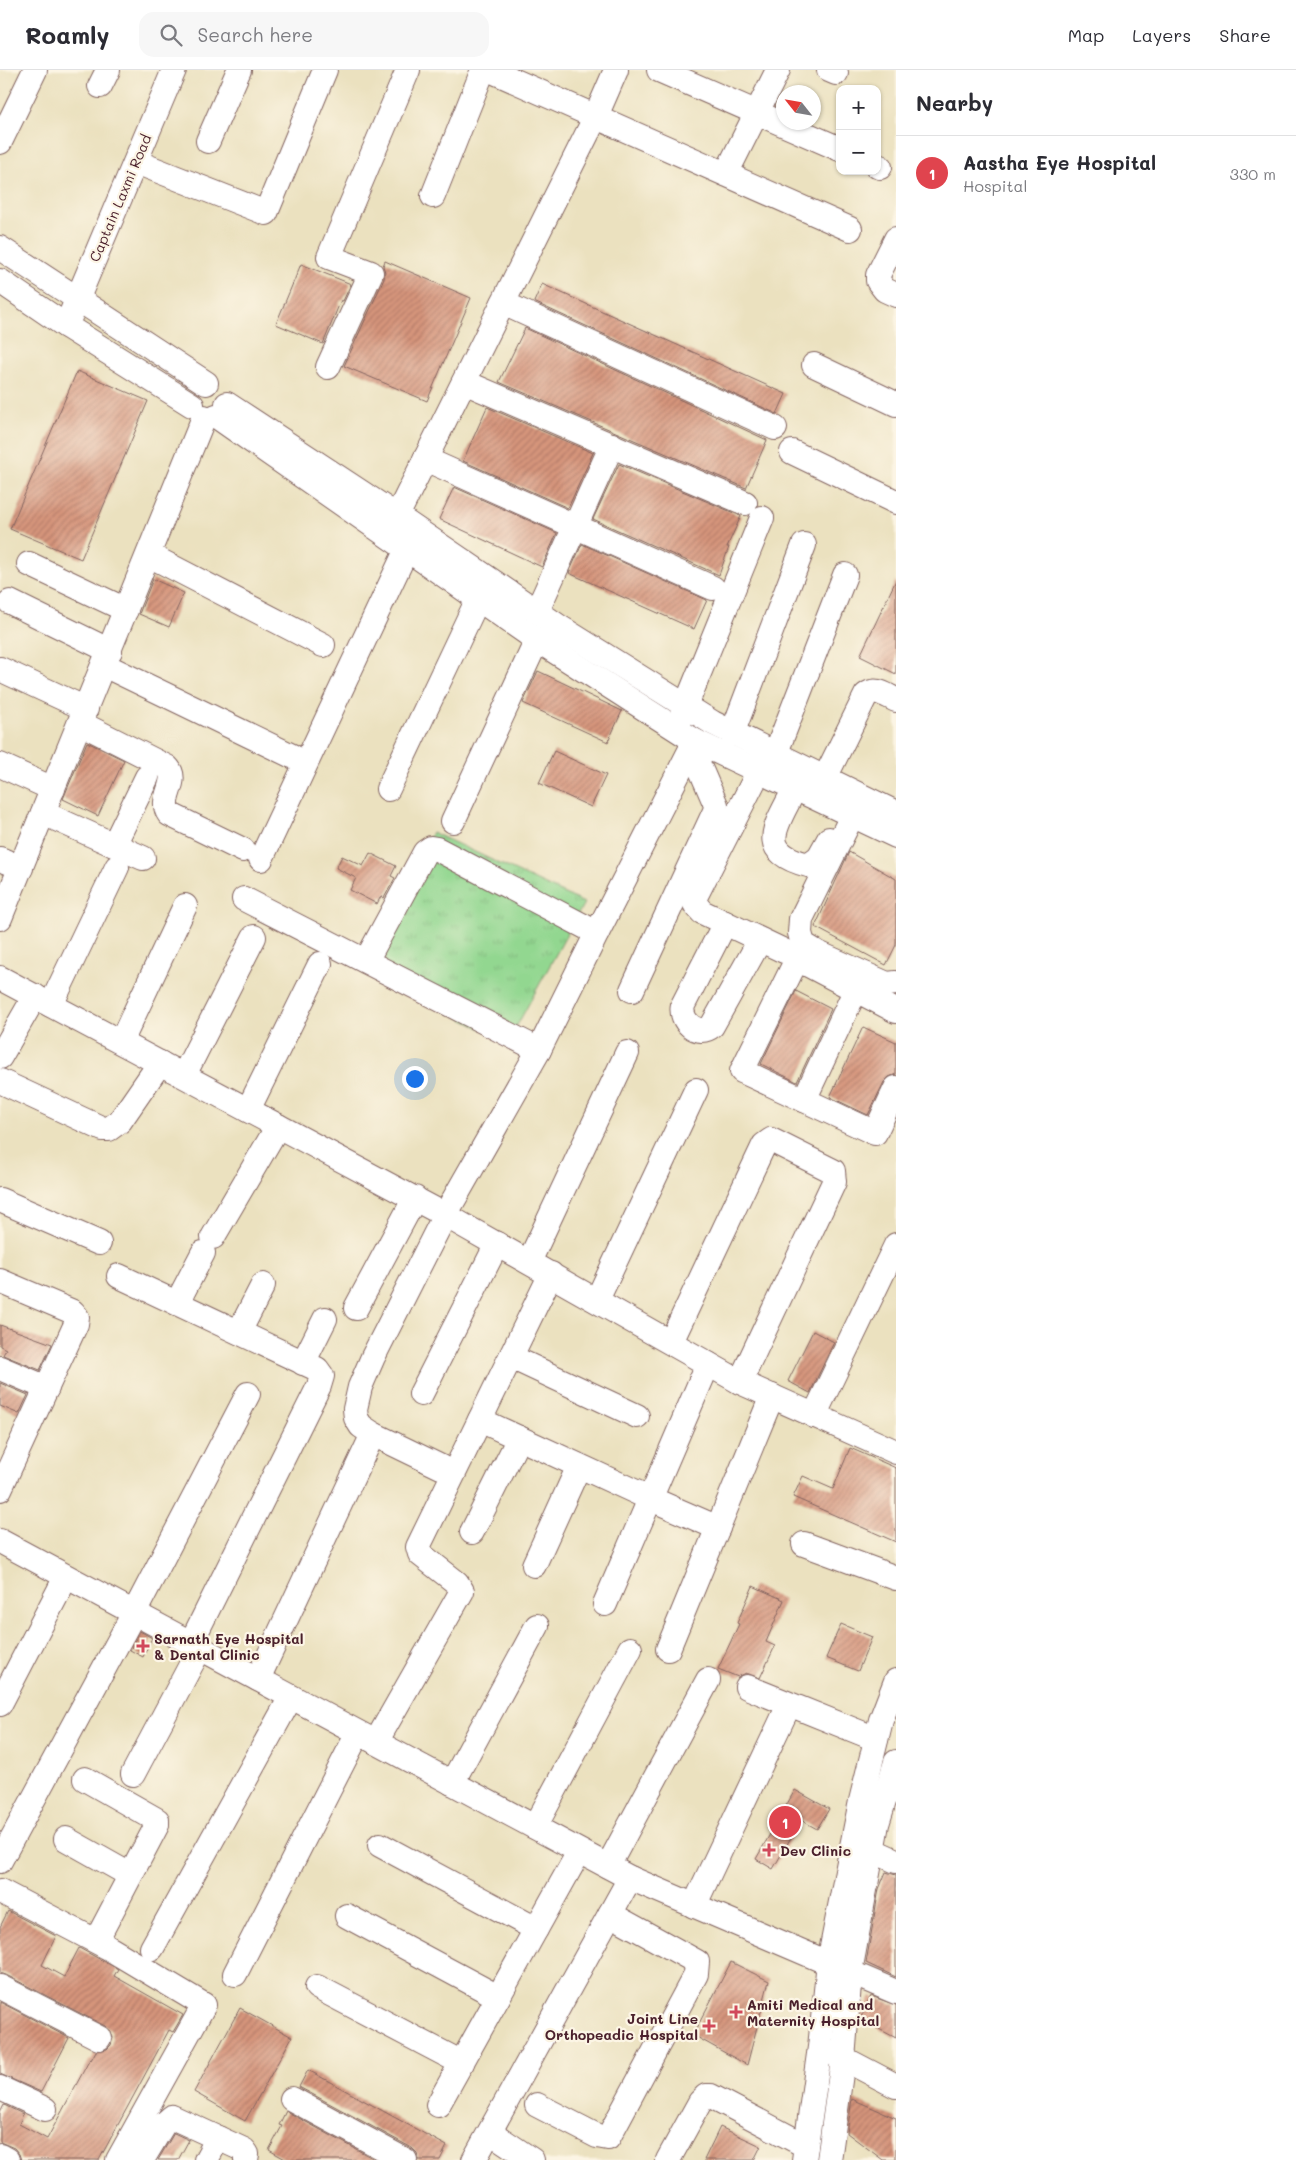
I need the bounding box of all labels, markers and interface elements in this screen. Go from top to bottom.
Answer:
search box [139,12,489,57]
text: Roamly [25,19,109,50]
icon: search [157,21,185,49]
text: Search here [197,22,313,47]
text: Map [1068,23,1104,47]
text: Layers [1132,23,1191,47]
text: Share [1219,23,1271,47]
north arrow [776,85,821,130]
map controls [836,85,881,175]
button: + [836,85,881,130]
text: Nearby [916,89,993,116]
button: − [836,130,881,175]
street label: Captain Laxmi Road [85,131,156,265]
text: Aastha Eye Hospital [963,150,1156,175]
text: 1 [928,163,936,184]
text: 330 m [1230,163,1276,184]
text: Hospital [963,175,1027,196]
your location [402,1066,428,1092]
place label: Sarnath Eye Hospital & Dental Clinic [154,1629,304,1664]
marker: Sarnath Eye Hospital & Dental Clinic [136,1639,150,1653]
pin: 1 [769,1803,801,1841]
place label: Dev Clinic [780,1841,851,1860]
marker: Dev Clinic [762,1843,776,1857]
place label: Amiti Medical and Maternity Hospital [747,1995,879,2030]
marker: Amiti Medical and Maternity Hospital [729,2005,743,2019]
place label: Joint Line Orthopeadic Hospital [545,2009,698,2044]
marker: Joint Line Orthopeadic Hospital [702,2019,716,2033]

